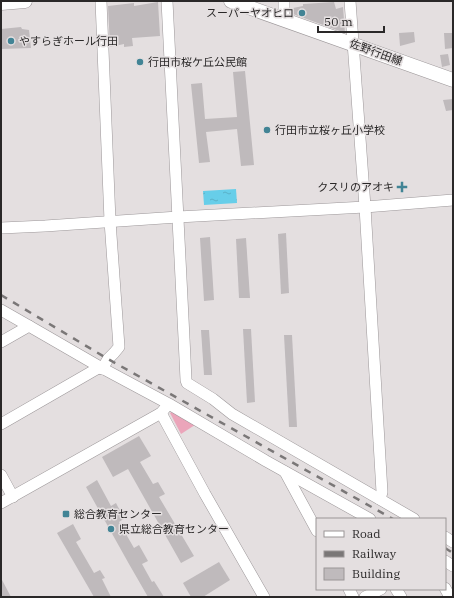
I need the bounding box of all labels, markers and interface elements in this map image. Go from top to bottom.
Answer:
place label: スーパーヤオヒロ [206,6,294,20]
marker: スーパーヤオヒロ [297,8,307,18]
scale bar [318,8,384,34]
text: 50 m [324,14,353,29]
place label: やすらぎホール行田 [19,34,118,48]
marker: やすらぎホール行田 [6,36,16,46]
street label: 佐野行田線 [348,36,404,68]
place label: 行田市桜ケ丘公民館 [148,55,247,69]
marker: 行田市桜ケ丘公民館 [135,57,145,67]
place label: 行田市立桜ヶ丘小学校 [275,123,385,137]
marker: 行田市立桜ヶ丘小学校 [262,125,272,135]
place label: クスリのアオキ [317,180,394,194]
marker: クスリのアオキ [397,182,407,192]
place label: 総合教育センター [74,507,162,521]
marker: 総合教育センター [61,509,71,519]
legend [316,518,446,590]
place label: 県立総合教育センター [119,522,229,536]
marker: 県立総合教育センター [106,524,116,534]
text: Road [352,526,381,541]
text: Railway [352,546,397,561]
text: Building [352,566,400,581]

